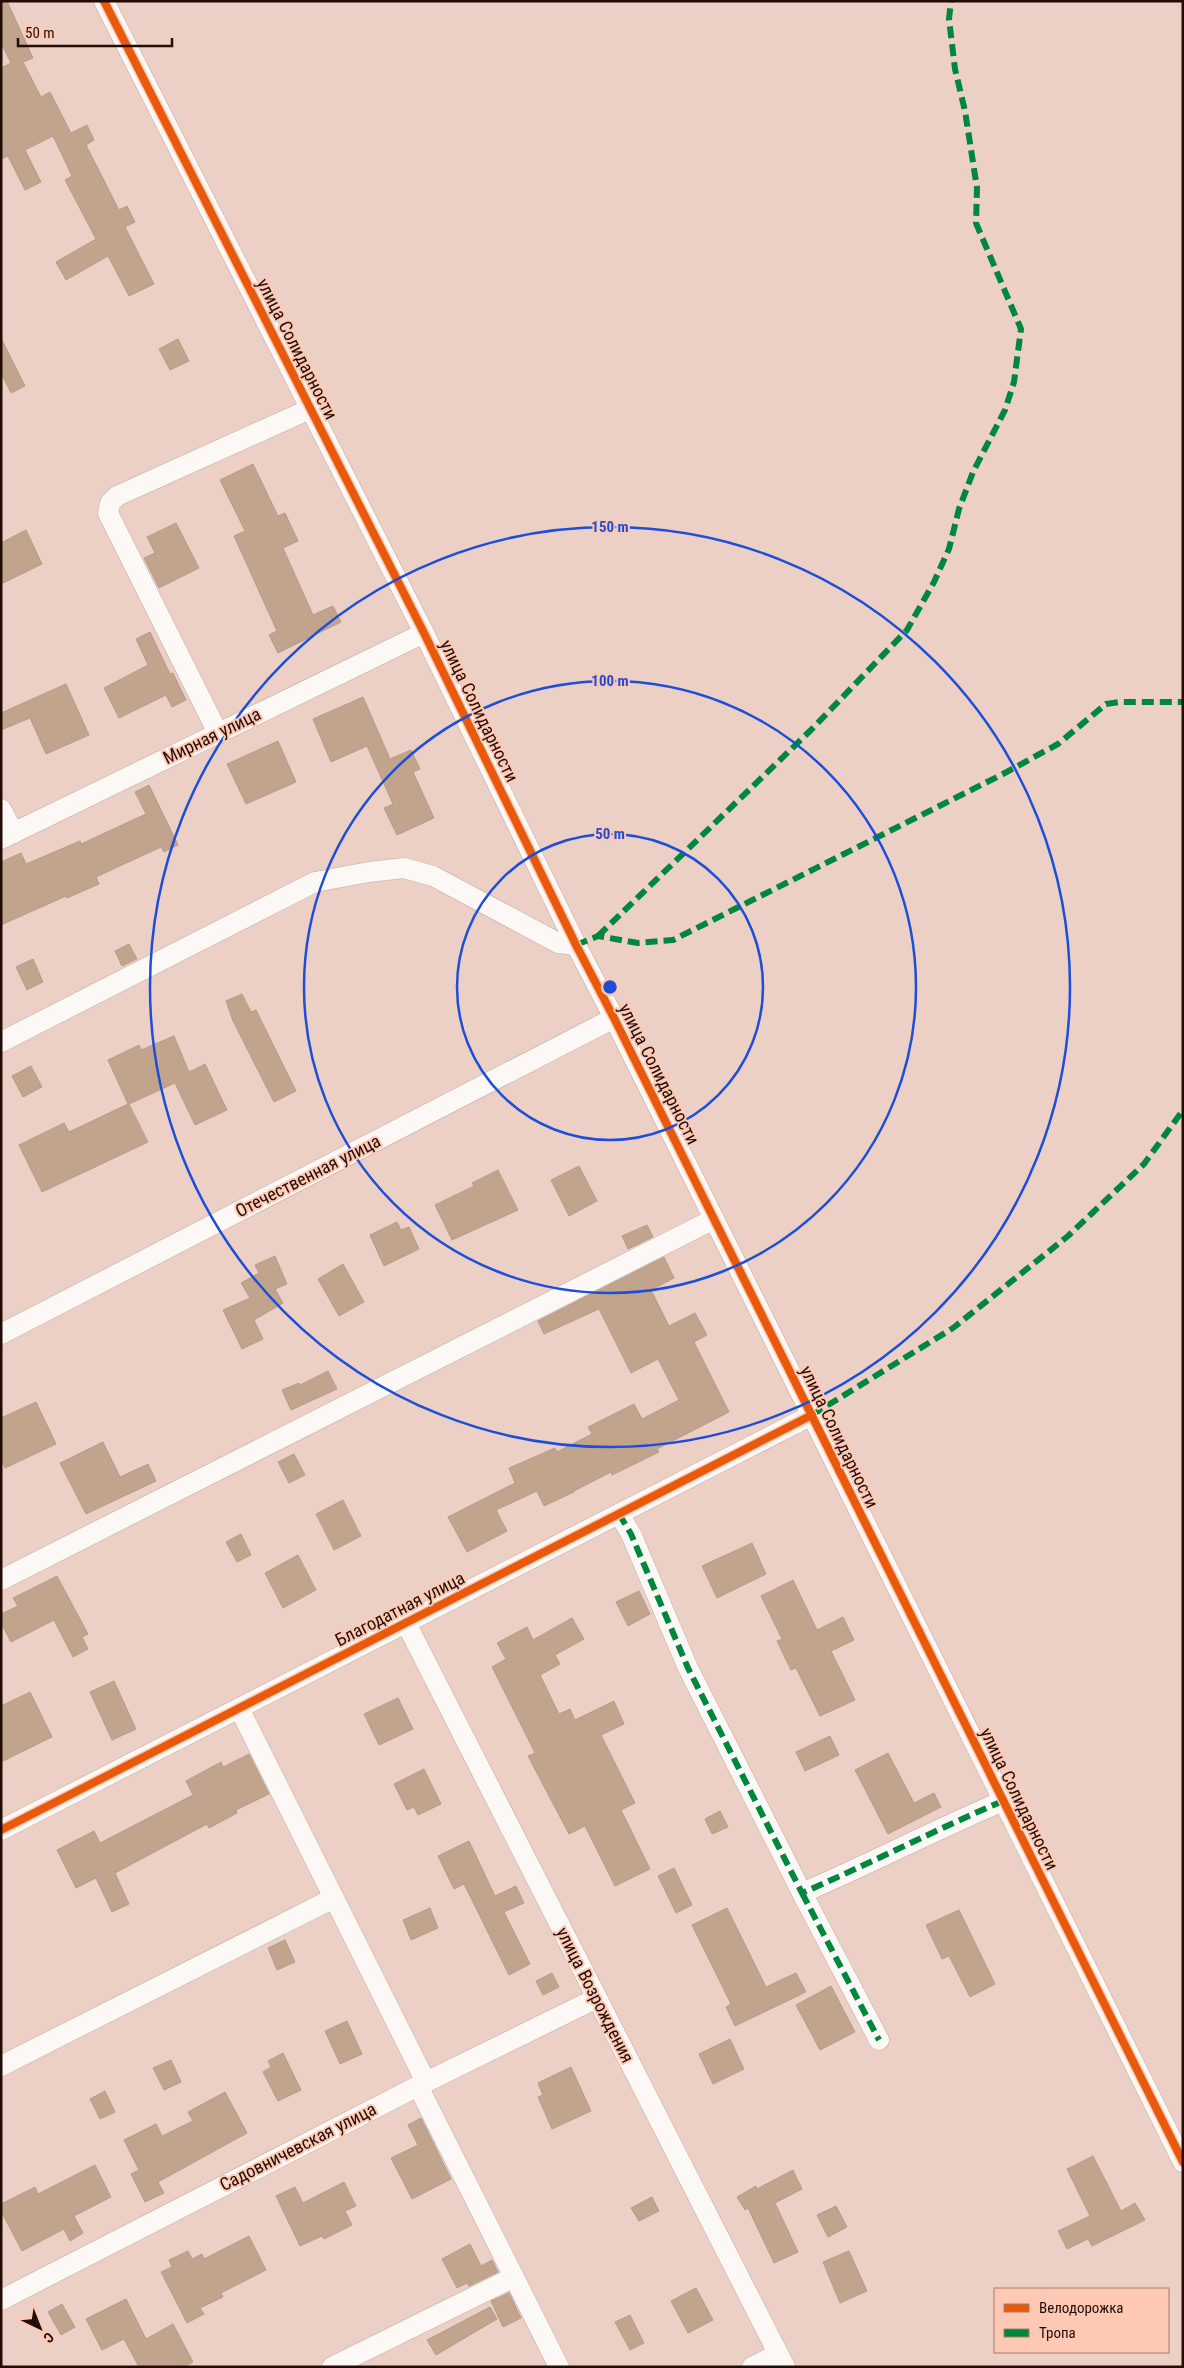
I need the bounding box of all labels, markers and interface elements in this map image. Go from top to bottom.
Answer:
scale bar [18,15,171,47]
text: 50 m [25,24,55,42]
street label: улица Солидарности [253,275,342,423]
text: 150 m [591,518,629,536]
street label: улица Солидарности [436,636,523,785]
text: 100 m [591,672,629,690]
street label: Мирная улица [160,703,264,768]
text: 50 m [595,825,625,843]
centre of rings [601,978,619,996]
street label: улица Солидарности [615,1000,704,1148]
street label: Отечественная улица [232,1130,384,1221]
street label: улица Солидарности [796,1362,883,1511]
street label: Благодатная улица [331,1567,468,1650]
street label: улица Солидарности [976,1724,1063,1873]
street label: улица Возрождения [552,1923,639,2066]
street label: Садовничевская улица [216,2098,380,2195]
legend [994,2288,1169,2353]
text: Велодорожка [1039,2299,1124,2317]
north arrow [15,2303,65,2353]
text: Тропа [1039,2324,1076,2342]
text: С [40,2329,57,2346]

